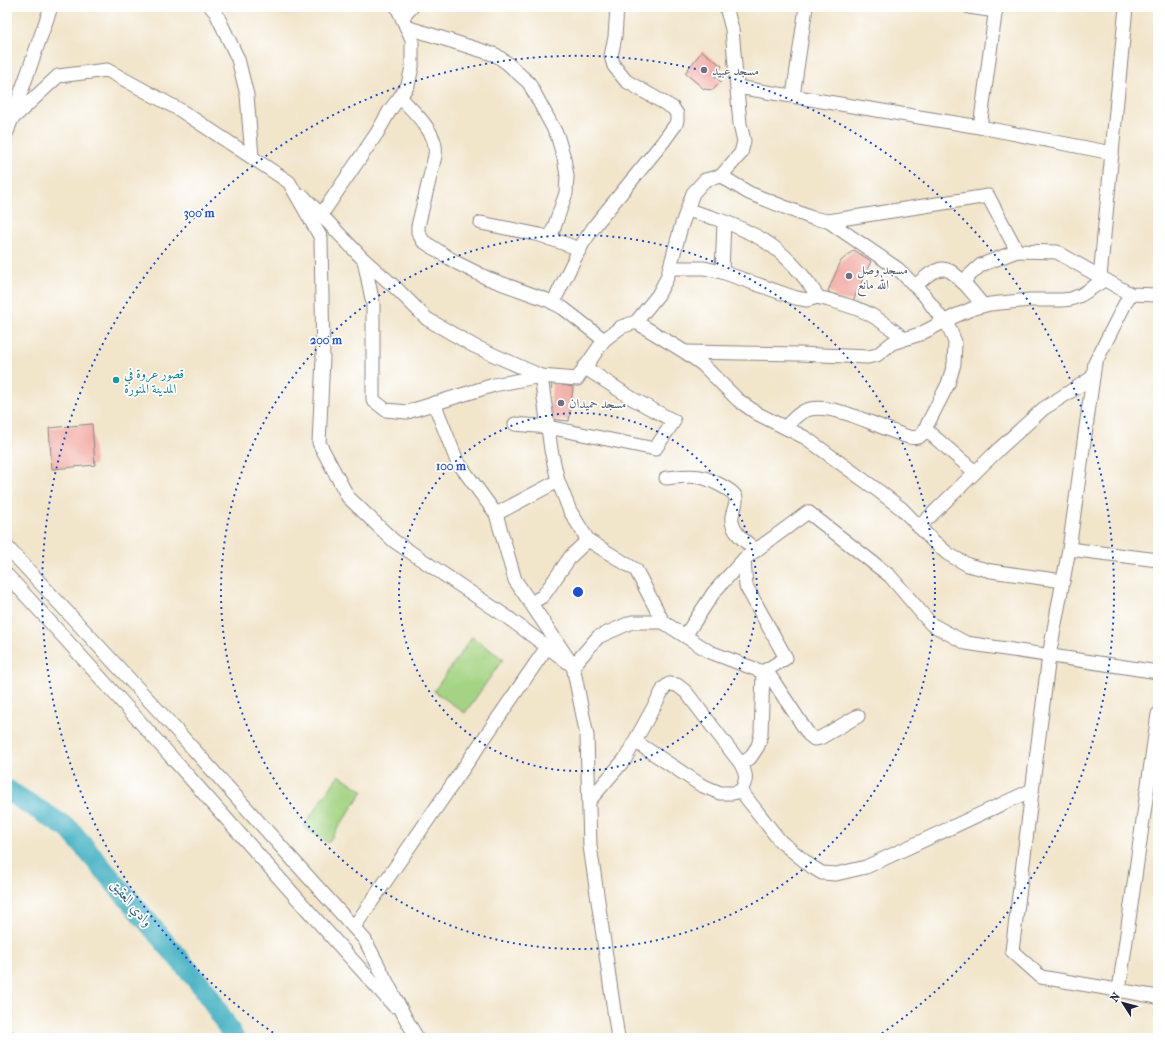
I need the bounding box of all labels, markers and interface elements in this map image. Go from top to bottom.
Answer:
place label: مسجد عبيد [712,63,759,79]
marker: مسجد عبيد [699,65,709,75]
text: 300 m [184,206,215,221]
place label: مسجد وصل الله مانع [857,262,908,297]
marker: مسجد وصل الله مانع [844,271,854,281]
text: 200 m [310,333,343,347]
place label: قصور عروة في المدينة المنورة [124,366,184,397]
marker: قصور عروة في المدينة المنورة [111,375,121,385]
place label: مسجد حميدان [569,396,626,411]
marker: مسجد حميدان [556,398,566,408]
text: 100 m [436,459,467,473]
centre of rings [571,585,585,599]
water label: وادي العقيق [105,876,156,932]
north arrow [1103,983,1143,1023]
text: N [1108,990,1123,1005]

